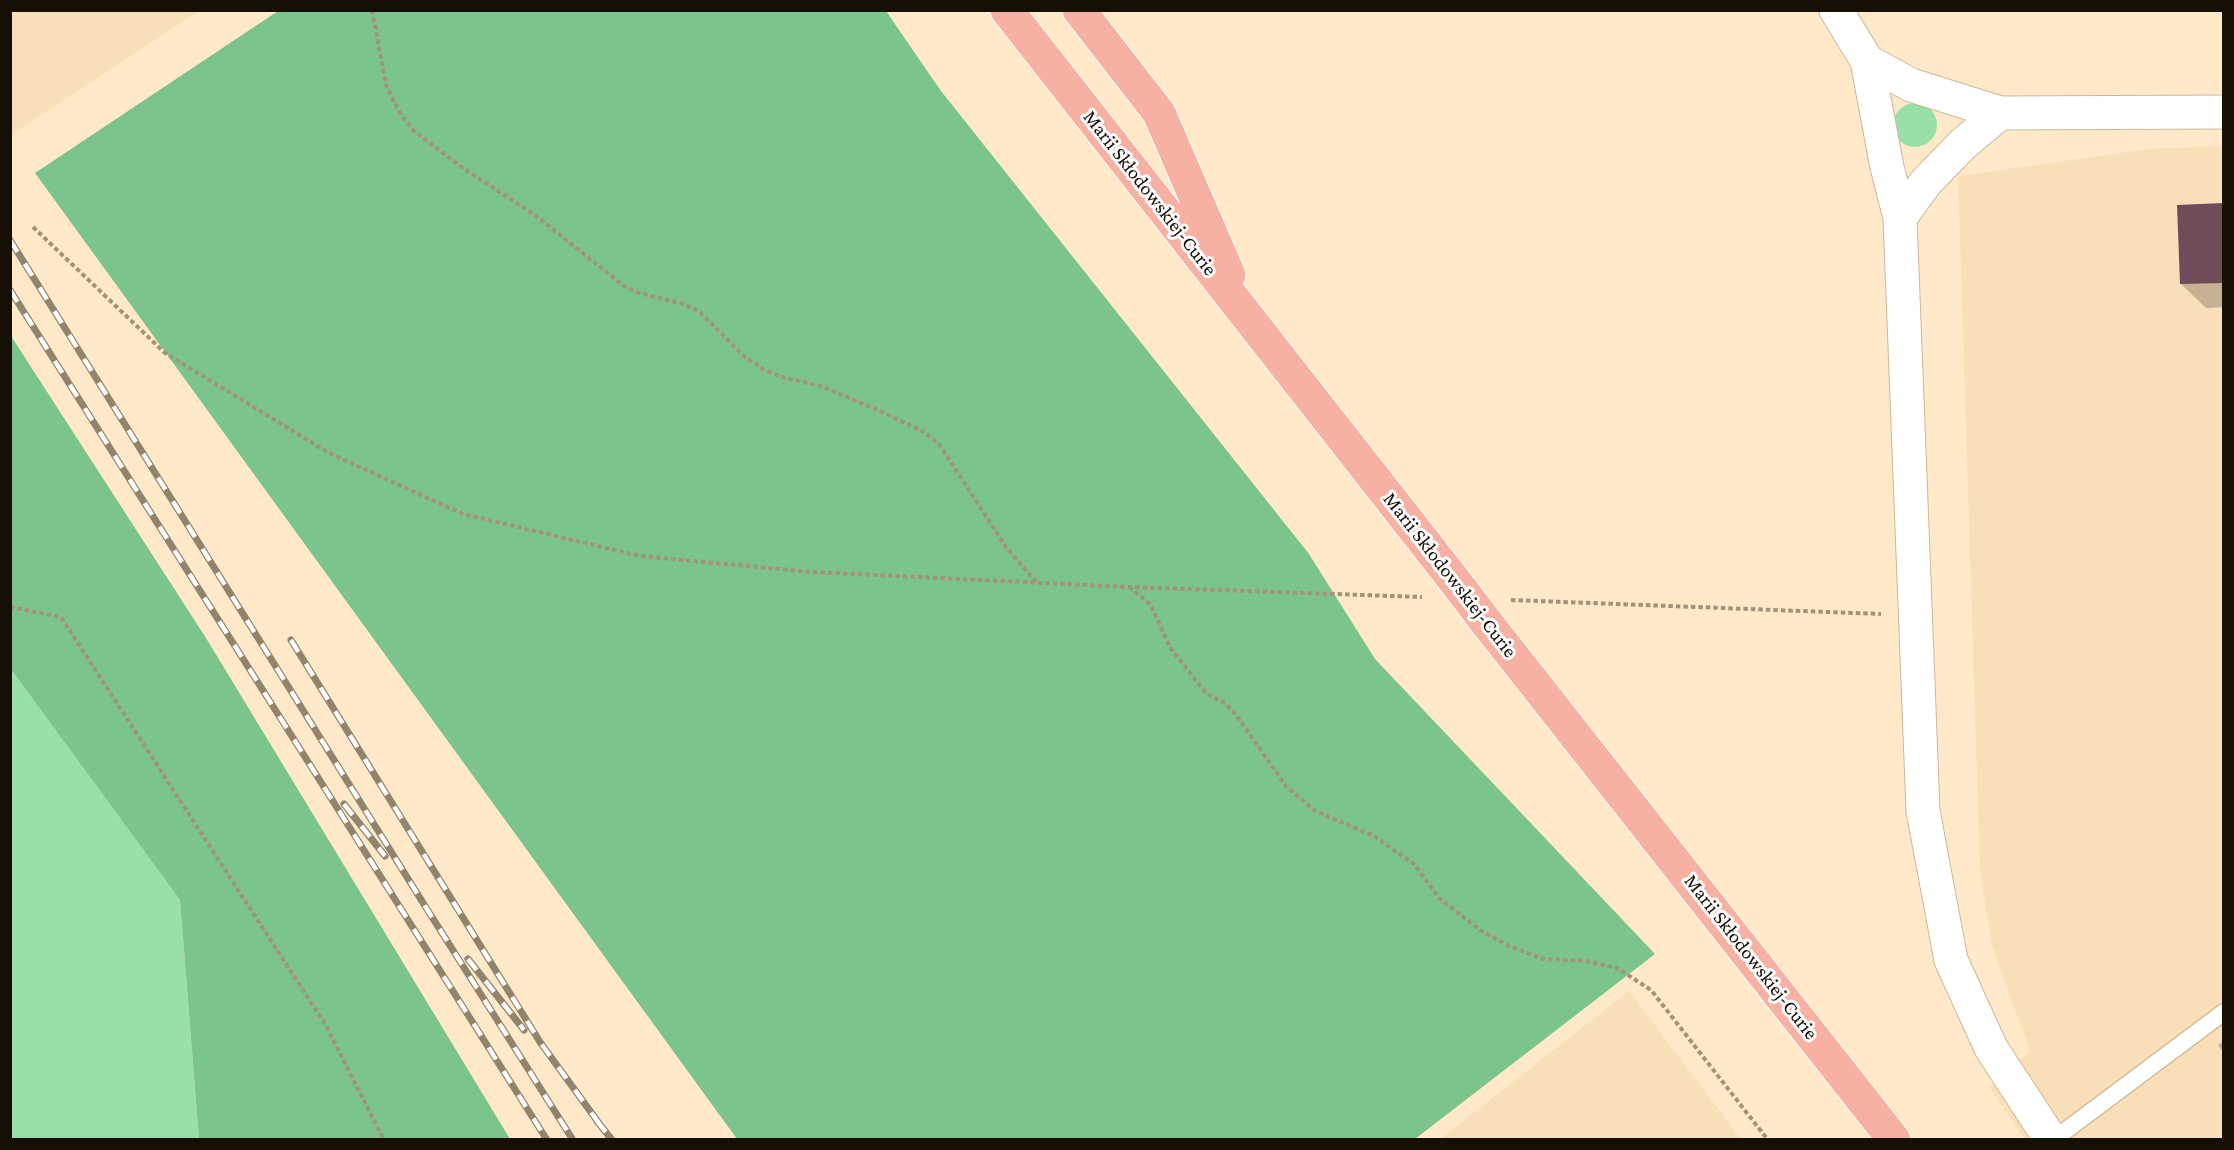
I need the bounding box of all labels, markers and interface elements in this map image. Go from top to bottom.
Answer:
street label: Marii Skłodowskiej-Curie [1078,105,1222,281]
street label: Marii Skłodowskiej-Curie [1378,487,1522,663]
street label: Marii Skłodowskiej-Curie [1679,869,1823,1045]

